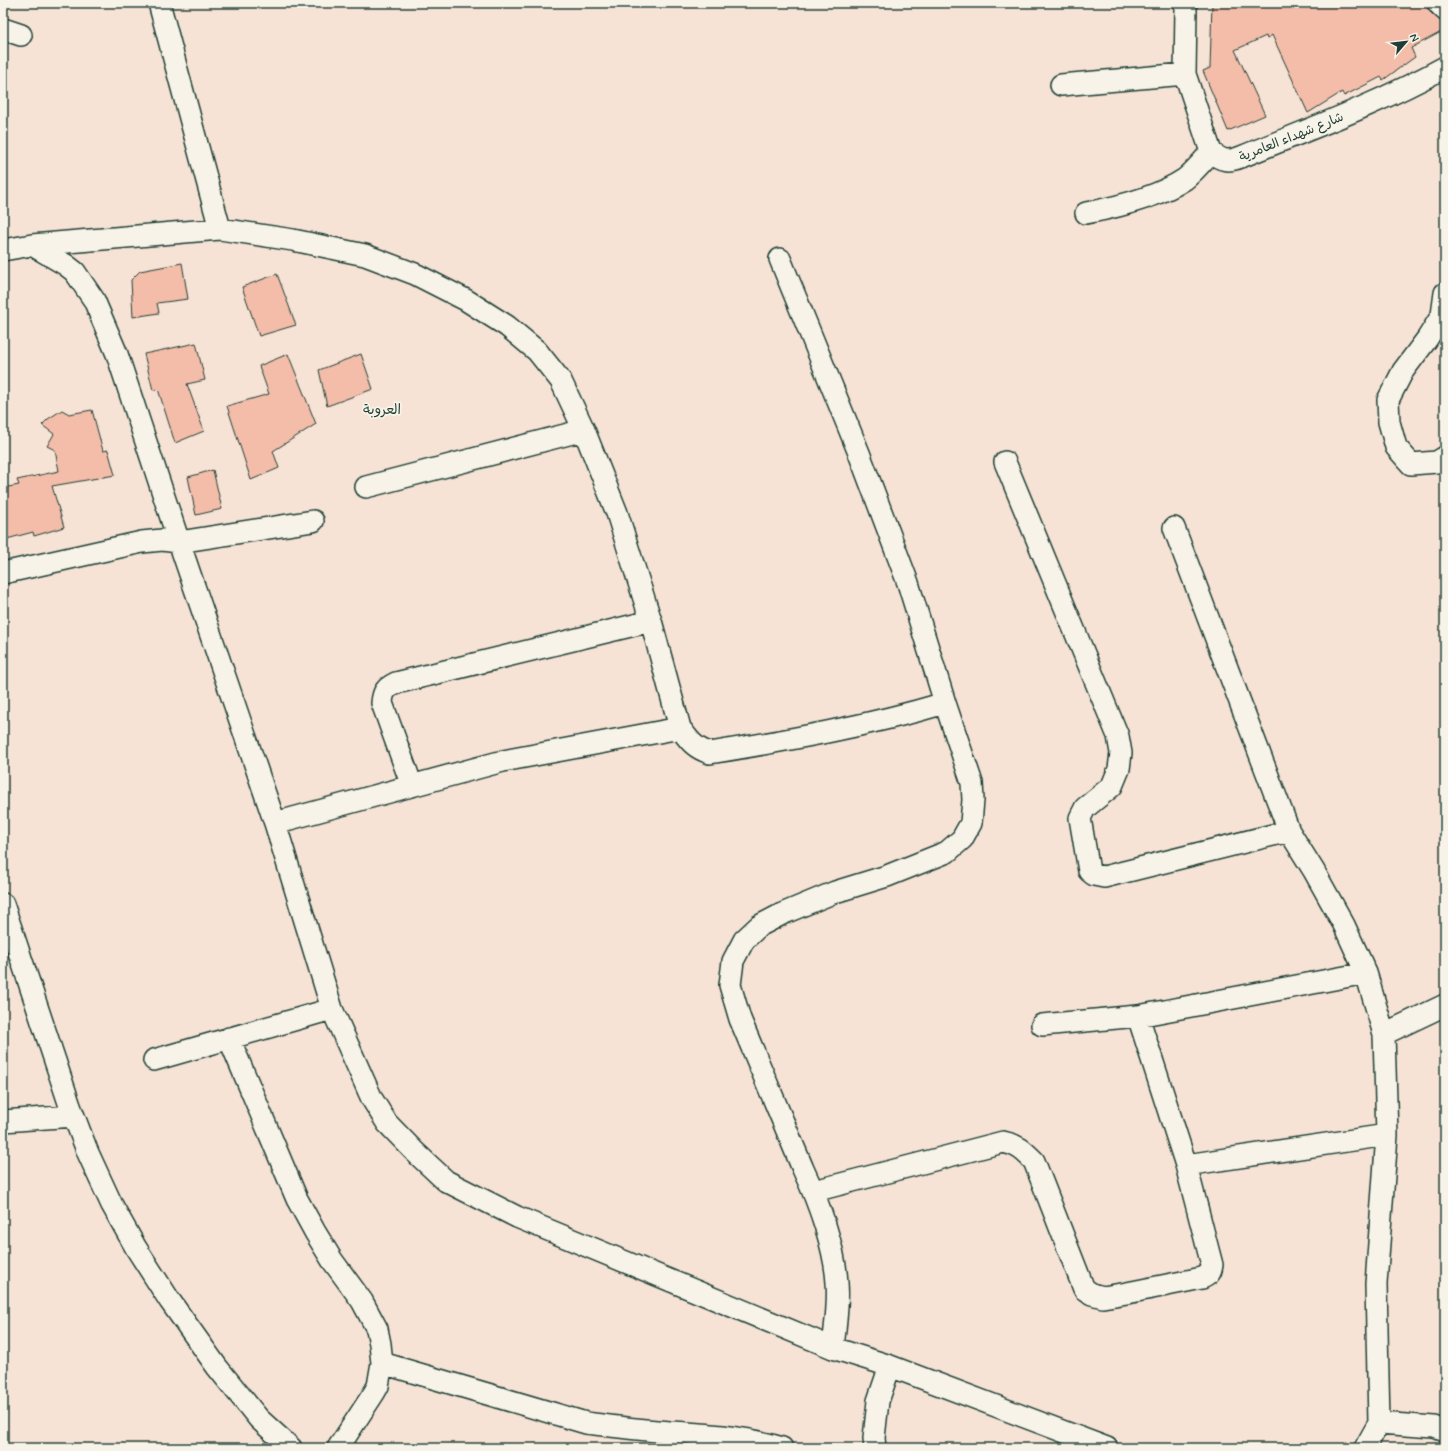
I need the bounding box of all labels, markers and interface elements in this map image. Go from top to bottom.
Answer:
north arrow [1386,22,1426,62]
text: N [1406,31,1422,44]
street label: شارع شهداء العامرية [1237,109,1346,166]
district label: العروبة [363,401,401,419]

